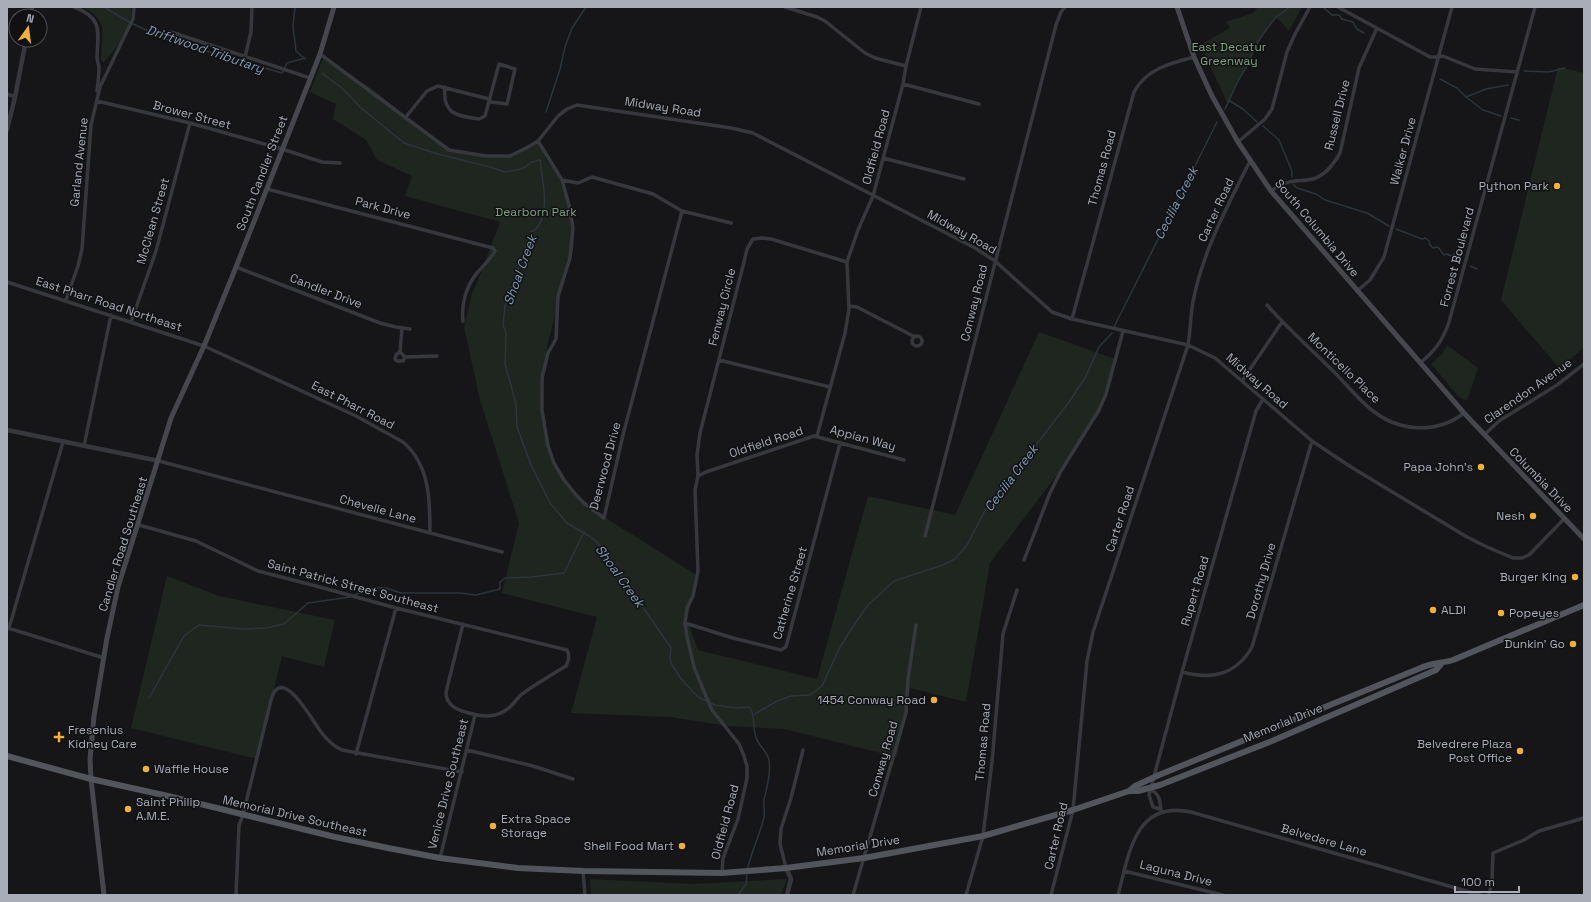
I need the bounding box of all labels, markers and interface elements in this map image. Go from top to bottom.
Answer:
north arrow [8,8,48,48]
text: N [25,11,36,26]
water label: Driftwood Tributary [144,21,267,77]
park label: East Decatur Greenway [1192,39,1267,69]
street label: Russell Drive [1320,78,1354,152]
street label: Midway Road [624,93,702,121]
street label: Brower Street [151,97,233,133]
street label: Oldfield Road [858,108,894,186]
street label: South Candler Street [233,113,291,233]
street label: Walker Drive [1386,115,1420,187]
street label: Garland Avenue [66,117,92,207]
street label: Thomas Road [1084,128,1120,208]
water label: Cecilia Creek [1150,162,1203,242]
street label: McClean Street [133,176,173,266]
street label: Carter Road [1194,176,1238,244]
street label: South Columbia Drive [1271,176,1363,280]
place label: Python Park [1479,178,1550,194]
marker: Python Park [1552,181,1562,191]
street label: Park Drive [353,193,413,223]
park label: Dearborn Park [495,204,577,220]
street label: Midway Road [924,206,1000,258]
street label: Forrest Boulevard [1436,206,1478,308]
water label: Shoal Creek [499,231,541,307]
street label: Conway Road [957,263,991,343]
street label: Fenway Circle [705,266,739,348]
street label: Candler Drive [288,270,364,312]
street label: East Pharr Road Northeast [34,273,184,335]
street label: Monticello Place [1304,329,1384,407]
street label: Midway Road [1223,350,1291,412]
street label: Clarendon Avenue [1481,355,1575,427]
street label: East Pharr Road [309,377,397,433]
street label: Deerwood Drive [586,420,624,512]
street label: Oldfield Road [727,422,805,462]
street label: Appian Way [828,422,898,454]
water label: Cecilia Creek [980,440,1043,515]
street label: Columbia Drive [1506,444,1576,516]
place label: Papa John's [1403,459,1473,475]
marker: Papa John's [1476,462,1486,472]
street label: Candler Road Southeast [95,474,151,614]
street label: Carter Road [1102,484,1138,554]
street label: Chevelle Lane [338,491,418,527]
place label: Nesh [1496,508,1525,524]
marker: Nesh [1528,511,1538,521]
water label: Shoal Creek [592,541,650,612]
street label: Dorothy Drive [1242,541,1280,621]
street label: Catherine Street [769,545,811,641]
street label: Rupert Road [1177,554,1213,628]
street label: Saint Patrick Street Southeast [266,555,440,617]
place label: Burger King [1500,569,1567,585]
marker: Burger King [1570,572,1580,582]
place label: ALDI [1441,602,1466,618]
marker: ALDI [1428,605,1438,615]
place label: Popeyes [1509,605,1559,621]
marker: Popeyes [1496,608,1506,618]
place label: Dunkin' Go [1505,636,1565,652]
marker: Dunkin' Go [1568,639,1578,649]
place label: 1454 Conway Road [817,692,926,708]
marker: 1454 Conway Road [929,695,939,705]
street label: Memorial Drive [1241,700,1325,746]
street label: Thomas Road [972,703,994,781]
street label: Venice Drive Southeast [424,717,472,851]
street label: Conway Road [864,719,902,799]
place label: Fresenius Kidney Care [68,722,137,752]
marker: Fresenius Kidney Care [53,731,65,743]
place label: Belvedrere Plaza Post Office [1417,736,1512,766]
marker: Belvedrere Plaza Post Office [1515,746,1525,756]
place label: Waffle House [154,761,229,777]
marker: Waffle House [141,764,151,774]
street label: Oldfield Road [707,783,743,861]
street label: Memorial Drive Southeast [221,792,369,840]
place label: Saint Philip A.M.E. [136,794,200,824]
street label: Carter Road [1040,801,1072,871]
marker: Saint Philip A.M.E. [123,804,133,814]
place label: Extra Space Storage [501,811,571,841]
street label: Belvedere Lane [1279,820,1369,860]
marker: Extra Space Storage [488,821,498,831]
street label: Memorial Drive [815,832,901,860]
place label: Shell Food Mart [584,838,674,854]
marker: Shell Food Mart [677,841,687,851]
street label: Laguna Drive [1138,856,1214,890]
scale bar [1455,868,1519,894]
text: 100 m [1461,874,1495,890]

